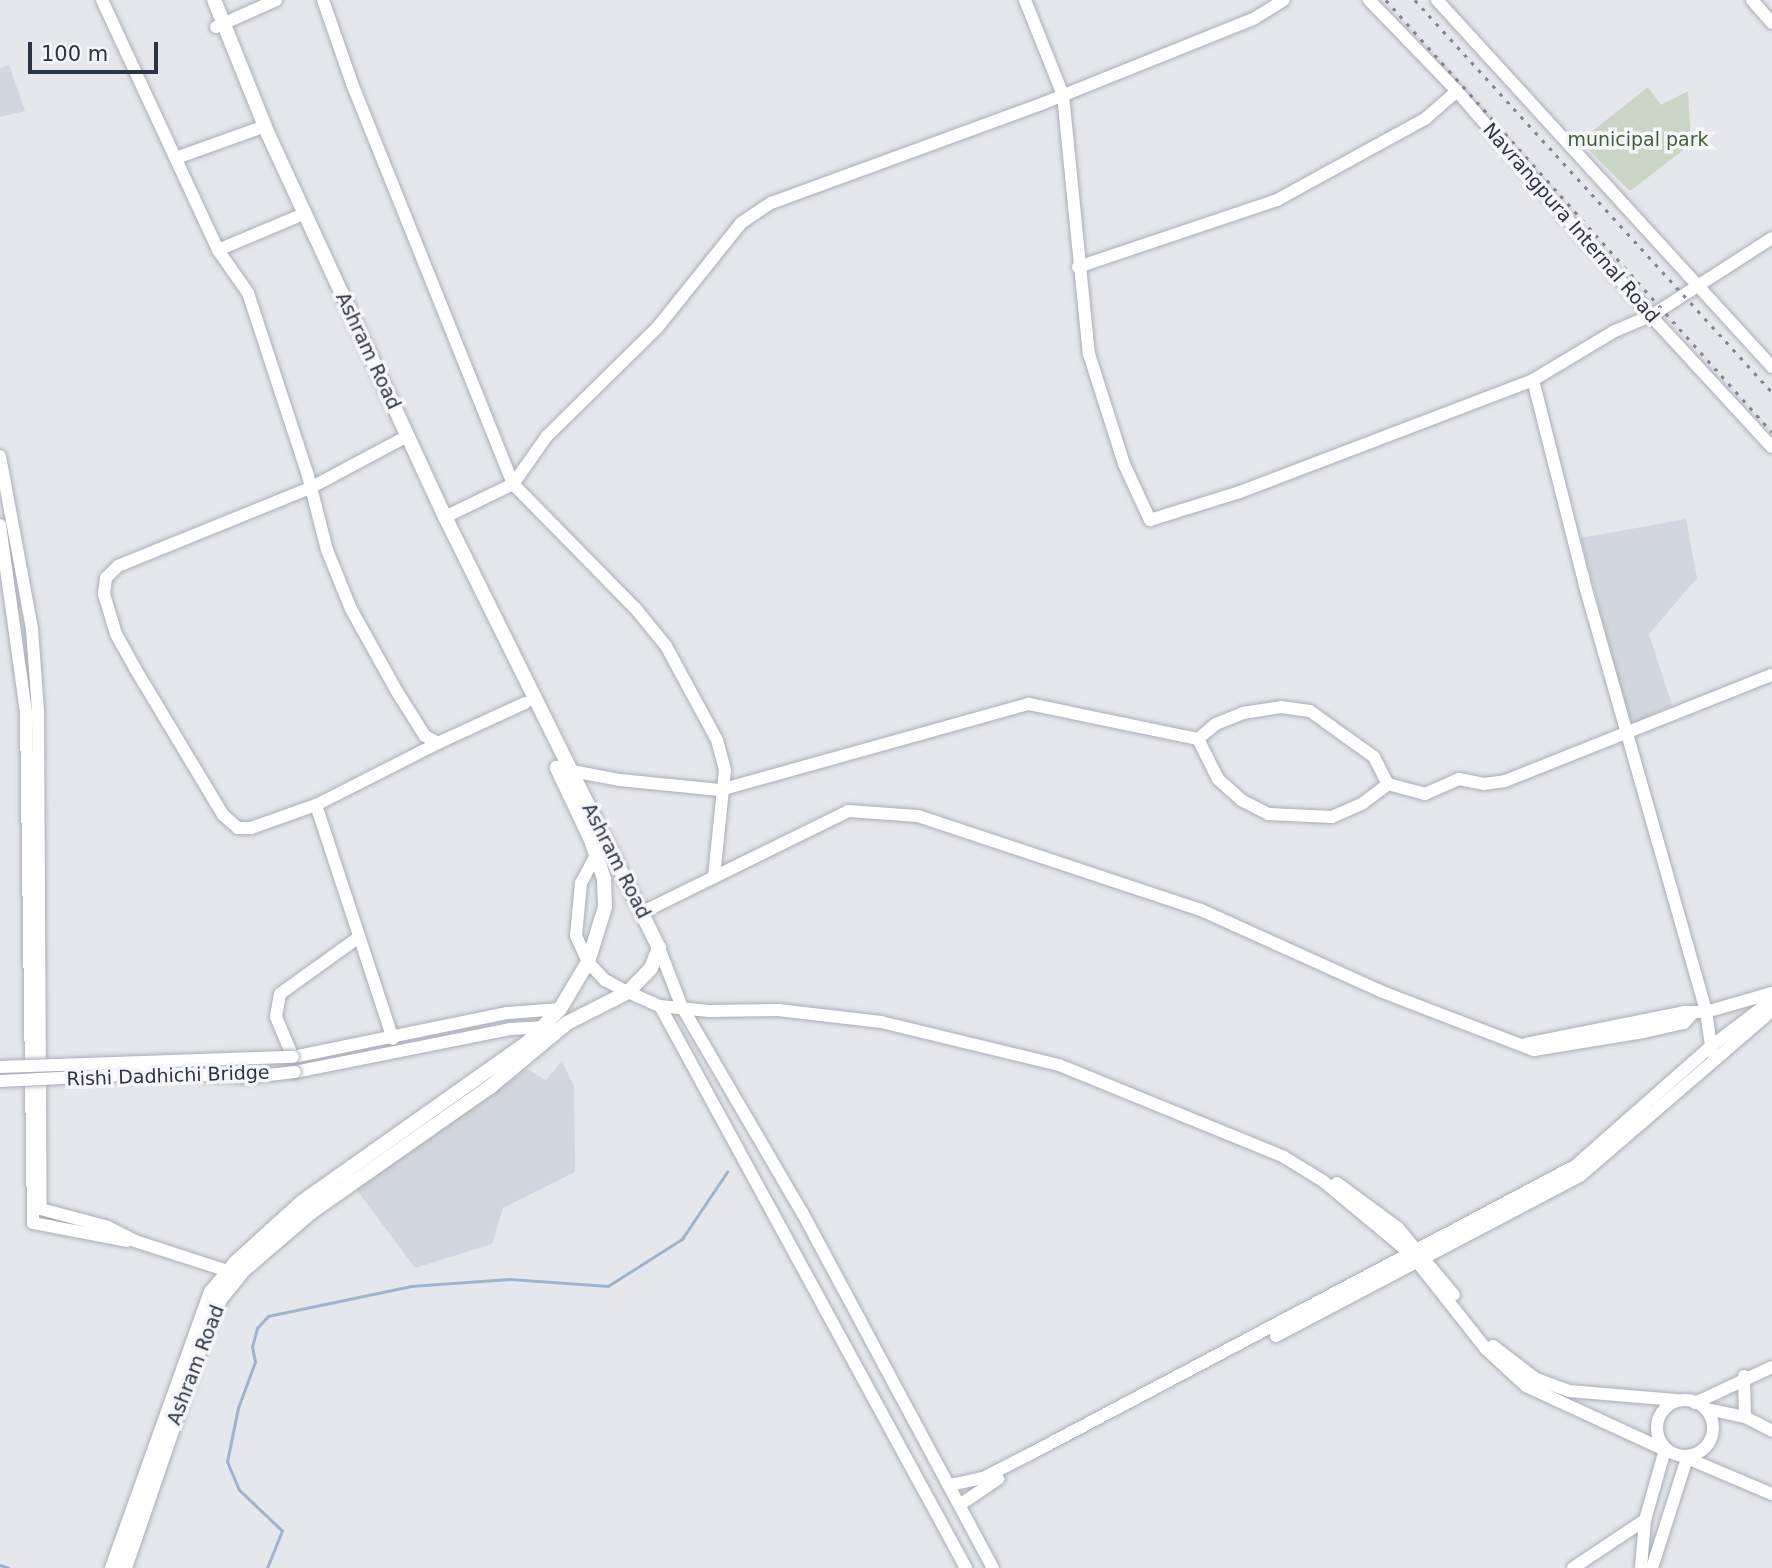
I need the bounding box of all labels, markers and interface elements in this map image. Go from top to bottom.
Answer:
scale bar [32,28,161,72]
text: 100 m [41,42,108,66]
street label: Navrangpura Internal Road [1478,118,1664,328]
park label: municipal park [1567,129,1709,151]
street label: Ashram Road [331,289,405,413]
street label: Ashram Road [577,799,655,923]
street label: Rishi Dadhichi Bridge [66,1061,270,1091]
street label: Ashram Road [163,1302,229,1428]

